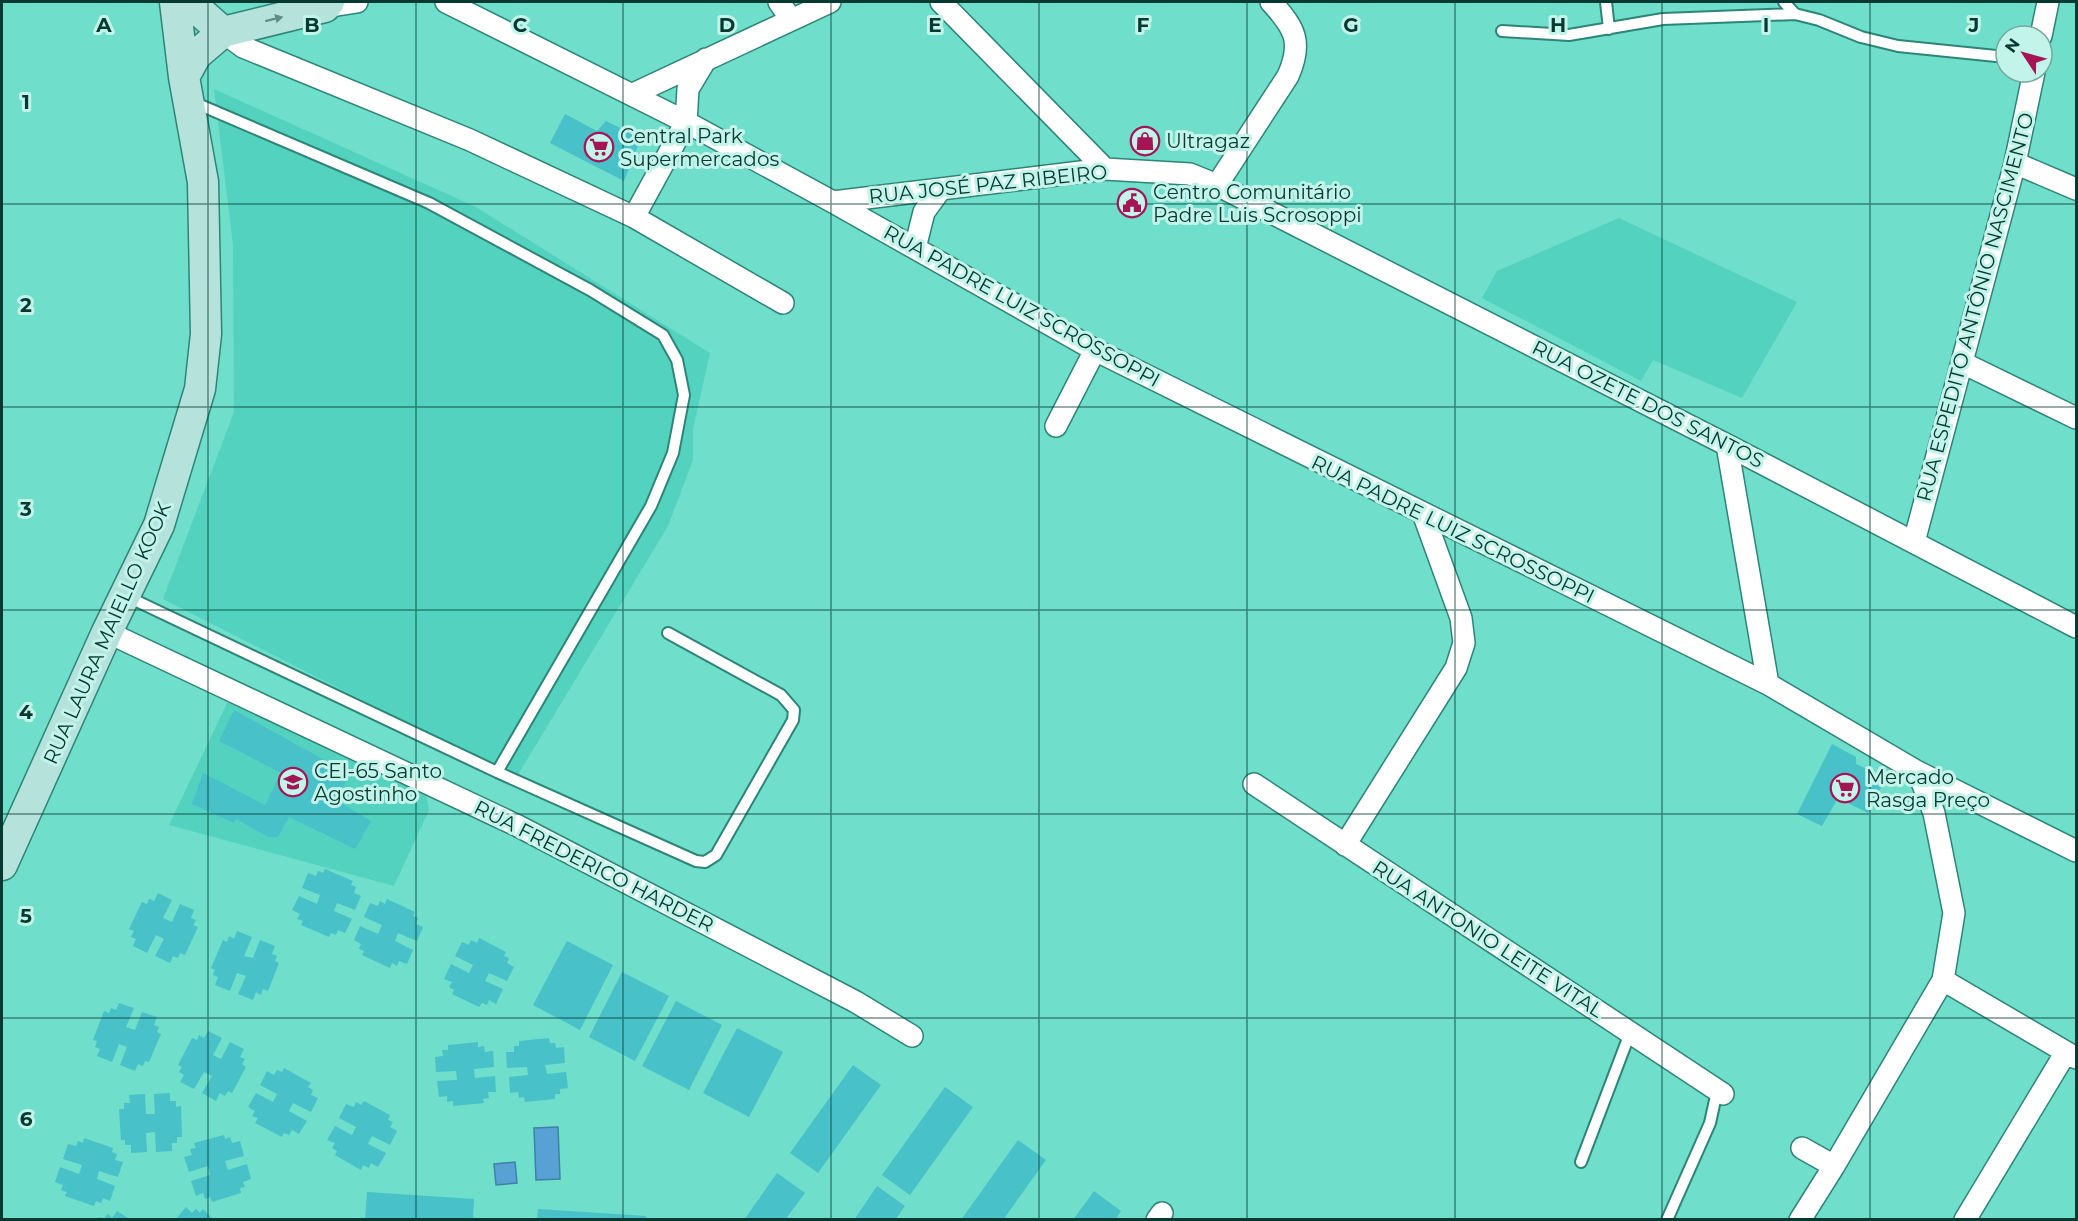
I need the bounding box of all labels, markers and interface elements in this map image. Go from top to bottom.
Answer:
text: A [95,13,112,37]
text: B [304,13,320,37]
text: C [513,13,528,37]
text: D [719,13,735,37]
text: E [928,13,942,37]
text: F [1137,13,1150,37]
text: G [1343,13,1359,37]
text: H [1550,13,1566,37]
text: I [1763,13,1769,37]
text: J [1968,13,1979,37]
one-way arrow [265,14,283,24]
north arrow [1994,24,2054,84]
text: N [2001,35,2024,56]
text: 1 [22,90,30,114]
street label: RUA ESPEDITO ANTÔNIO NASCIMENTO [1911,110,2039,504]
place label: Central Park Supermercados [620,124,779,171]
shop icon: Ultragaz [1129,125,1161,157]
place label: Ultragaz [1166,129,1250,153]
supermarket icon: Central Park Supermercados [583,131,615,163]
street label: RUA JOSÉ PAZ RIBEIRO [868,160,1108,208]
place label: Centro Comunitário Padre Luis Scrosoppi [1153,180,1362,227]
public building icon: Centro Comunitário Padre Luis Scrosoppi [1116,187,1148,219]
street label: RUA PADRE LUIZ SCROSSOPPI [880,220,1164,392]
text: 2 [20,293,32,317]
street label: RUA OZETE DOS SANTOS [1528,335,1768,473]
street label: RUA PADRE LUIZ SCROSSOPPI [1307,450,1599,608]
text: 3 [19,497,32,521]
street label: RUA LAURA MAIELLO KOOK [38,497,176,768]
text: 4 [19,700,33,724]
place label: CEI-65 Santo Agostinho [314,759,442,806]
place label: Mercado Rasga Preço [1866,765,1990,812]
school or university icon: CEI-65 Santo Agostinho [277,766,309,798]
supermarket icon: Mercado Rasga Preço [1829,772,1861,804]
street label: RUA FREDERICO HARDER [470,795,718,937]
street label: RUA ANTONIO LEITE VITAL [1368,855,1608,1023]
text: 5 [20,904,32,928]
text: 6 [20,1107,33,1131]

